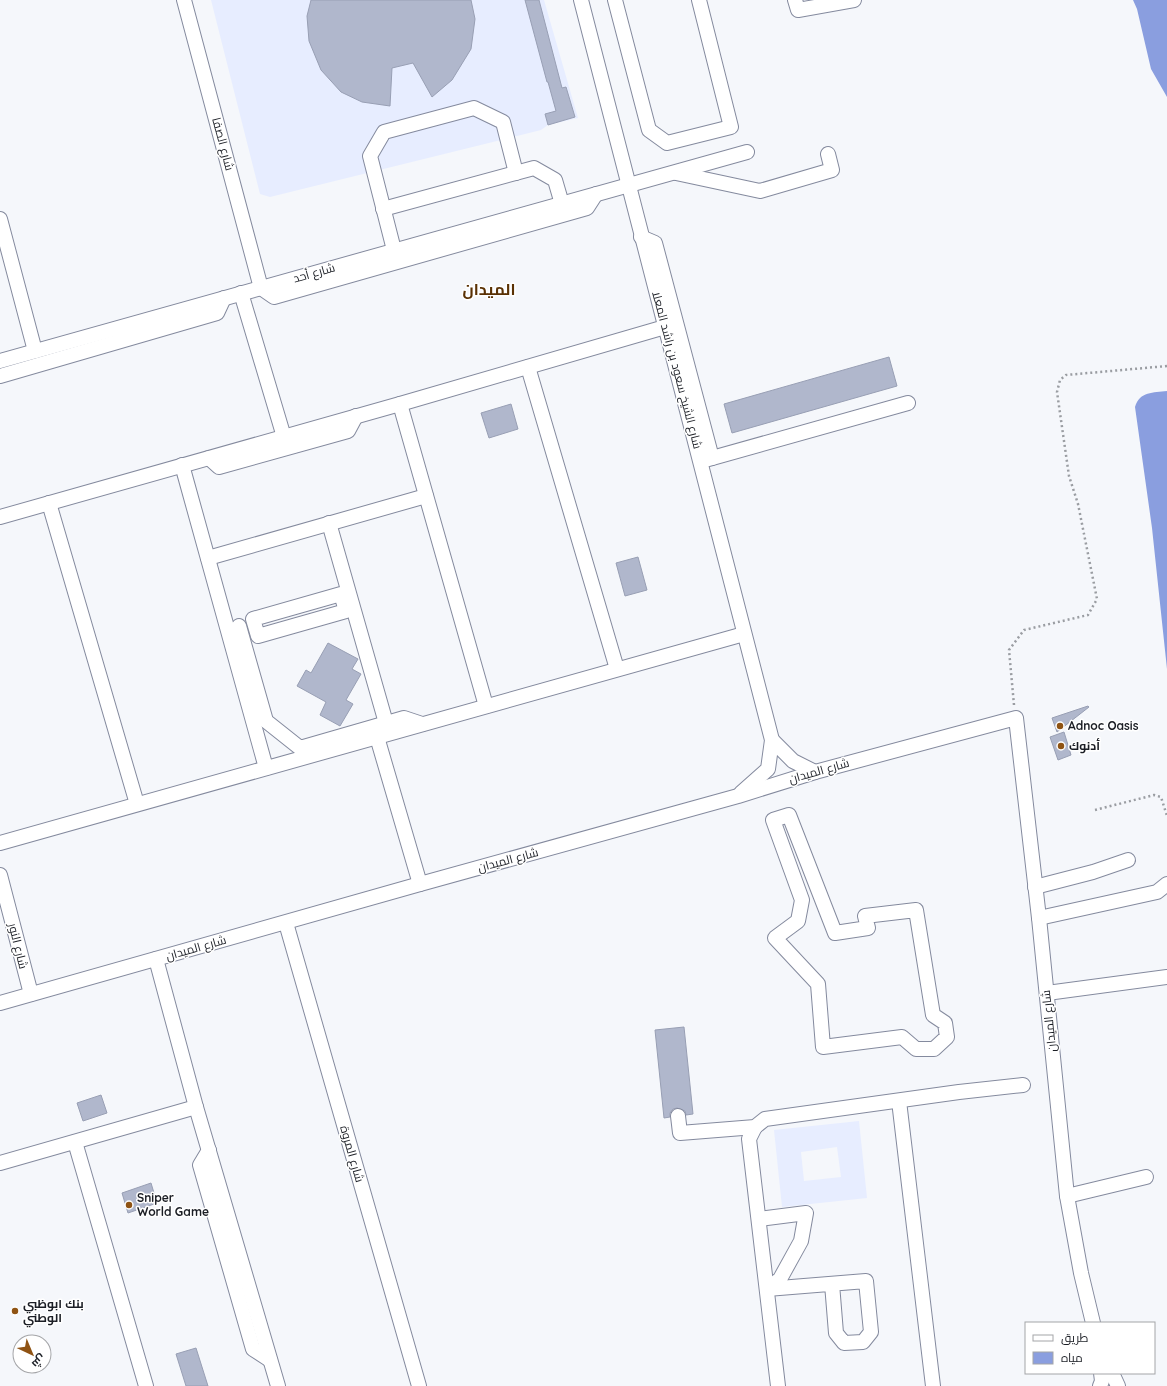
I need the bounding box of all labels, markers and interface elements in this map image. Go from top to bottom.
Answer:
street label: شارع الصفا [208,116,238,172]
street label: شارع أحد [291,259,337,287]
district label: الميدان [463,279,515,299]
street label: شارع الشيخ سعود بن راشد المعلا [648,289,706,451]
place label: Adnoc Oasis [1068,718,1139,733]
marker: Adnoc Oasis [1055,721,1065,731]
place label: أدنوك [1069,738,1100,754]
marker: أدنوك [1056,741,1066,751]
street label: شارع الميدان [787,755,851,787]
street label: شارع الميدان [476,844,540,876]
street label: شارع النور [4,920,31,971]
street label: شارع الميدان [164,932,228,964]
street label: شارع الميدان [1038,989,1060,1053]
street label: شارع المروة [336,1124,368,1184]
place label: Sniper World Game [137,1190,209,1219]
marker: Sniper World Game [124,1200,134,1210]
place label: بنك ابوظبي الوطني [23,1296,84,1328]
marker: بنك ابوظبي الوطني [10,1306,20,1316]
legend [1025,1322,1155,1374]
text: طريق [1061,1330,1089,1345]
north arrow [12,1334,52,1374]
text: مياه [1061,1350,1083,1365]
text: ش [29,1351,49,1371]

